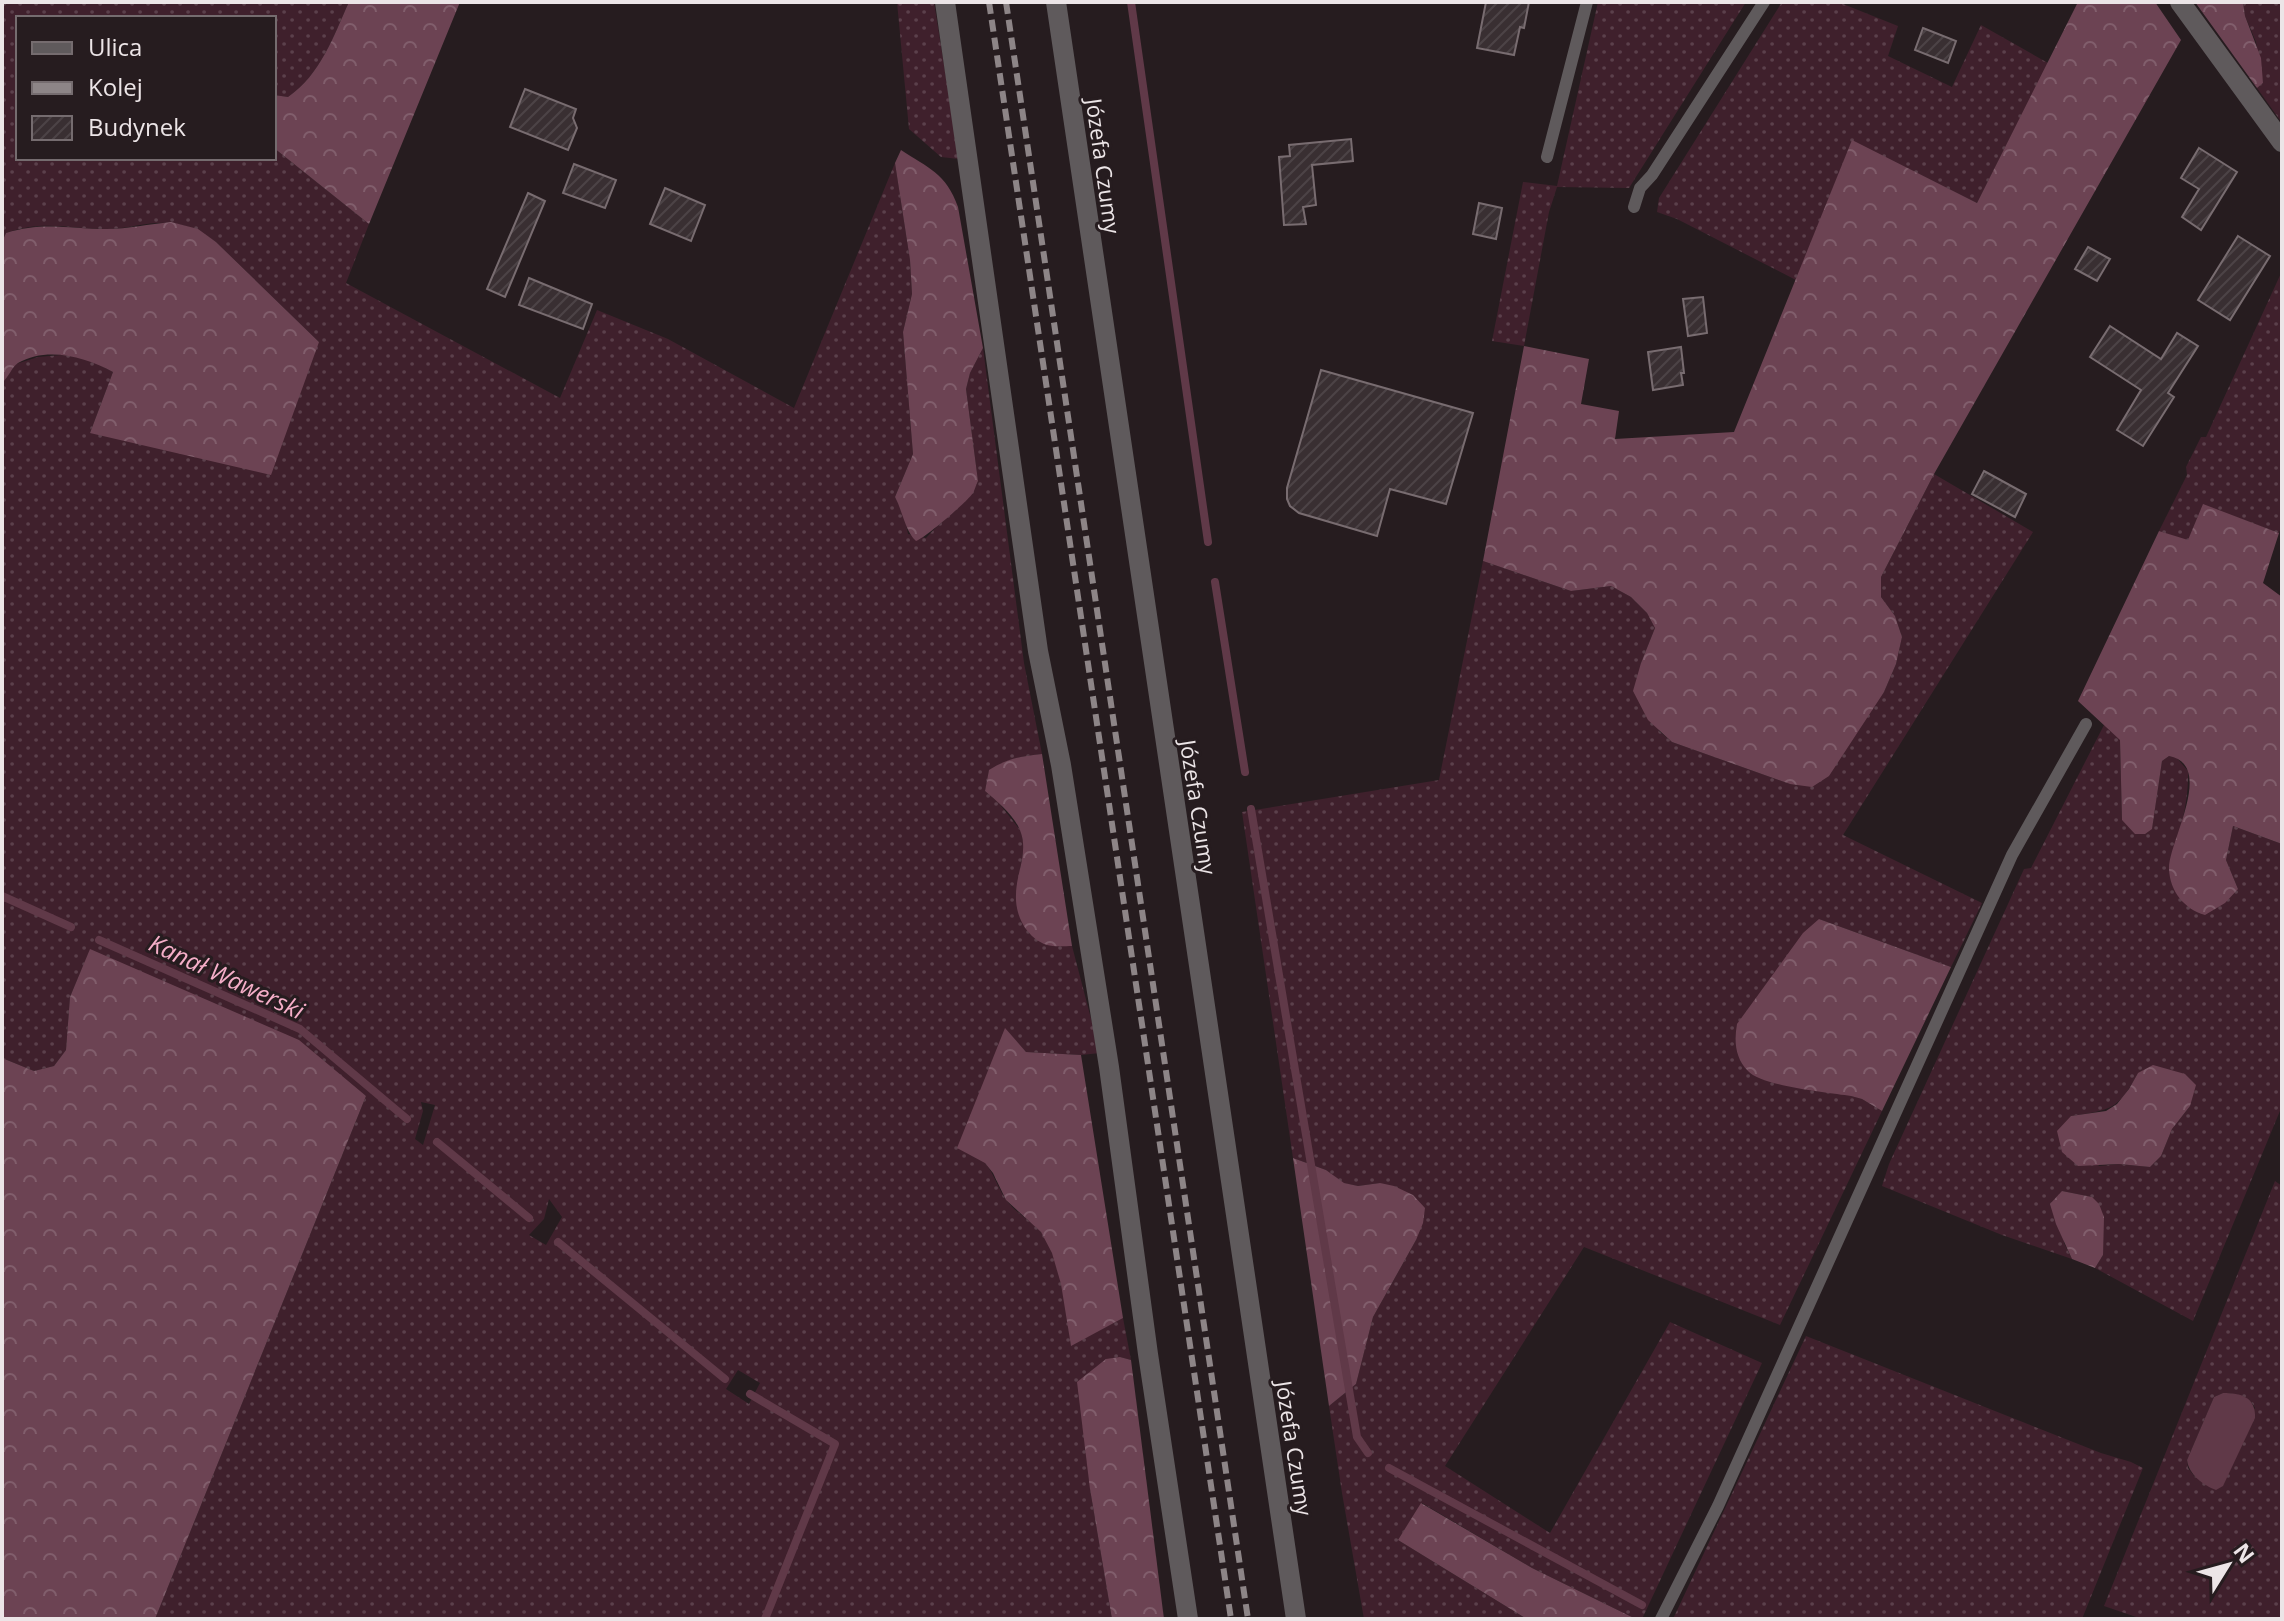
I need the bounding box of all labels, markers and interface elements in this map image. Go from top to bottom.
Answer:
legend [16,16,276,160]
text: Ulica [88,30,142,63]
text: Kolej [88,70,143,103]
street label: Józefa Czumy [1079,94,1128,236]
text: Budynek [88,110,186,143]
street label: Józefa Czumy [1173,735,1225,878]
water label: Kanał Wawerski [144,926,311,1027]
street label: Józefa Czumy [1269,1376,1321,1519]
north arrow [2188,1525,2268,1605]
text: N [2227,1536,2262,1569]

